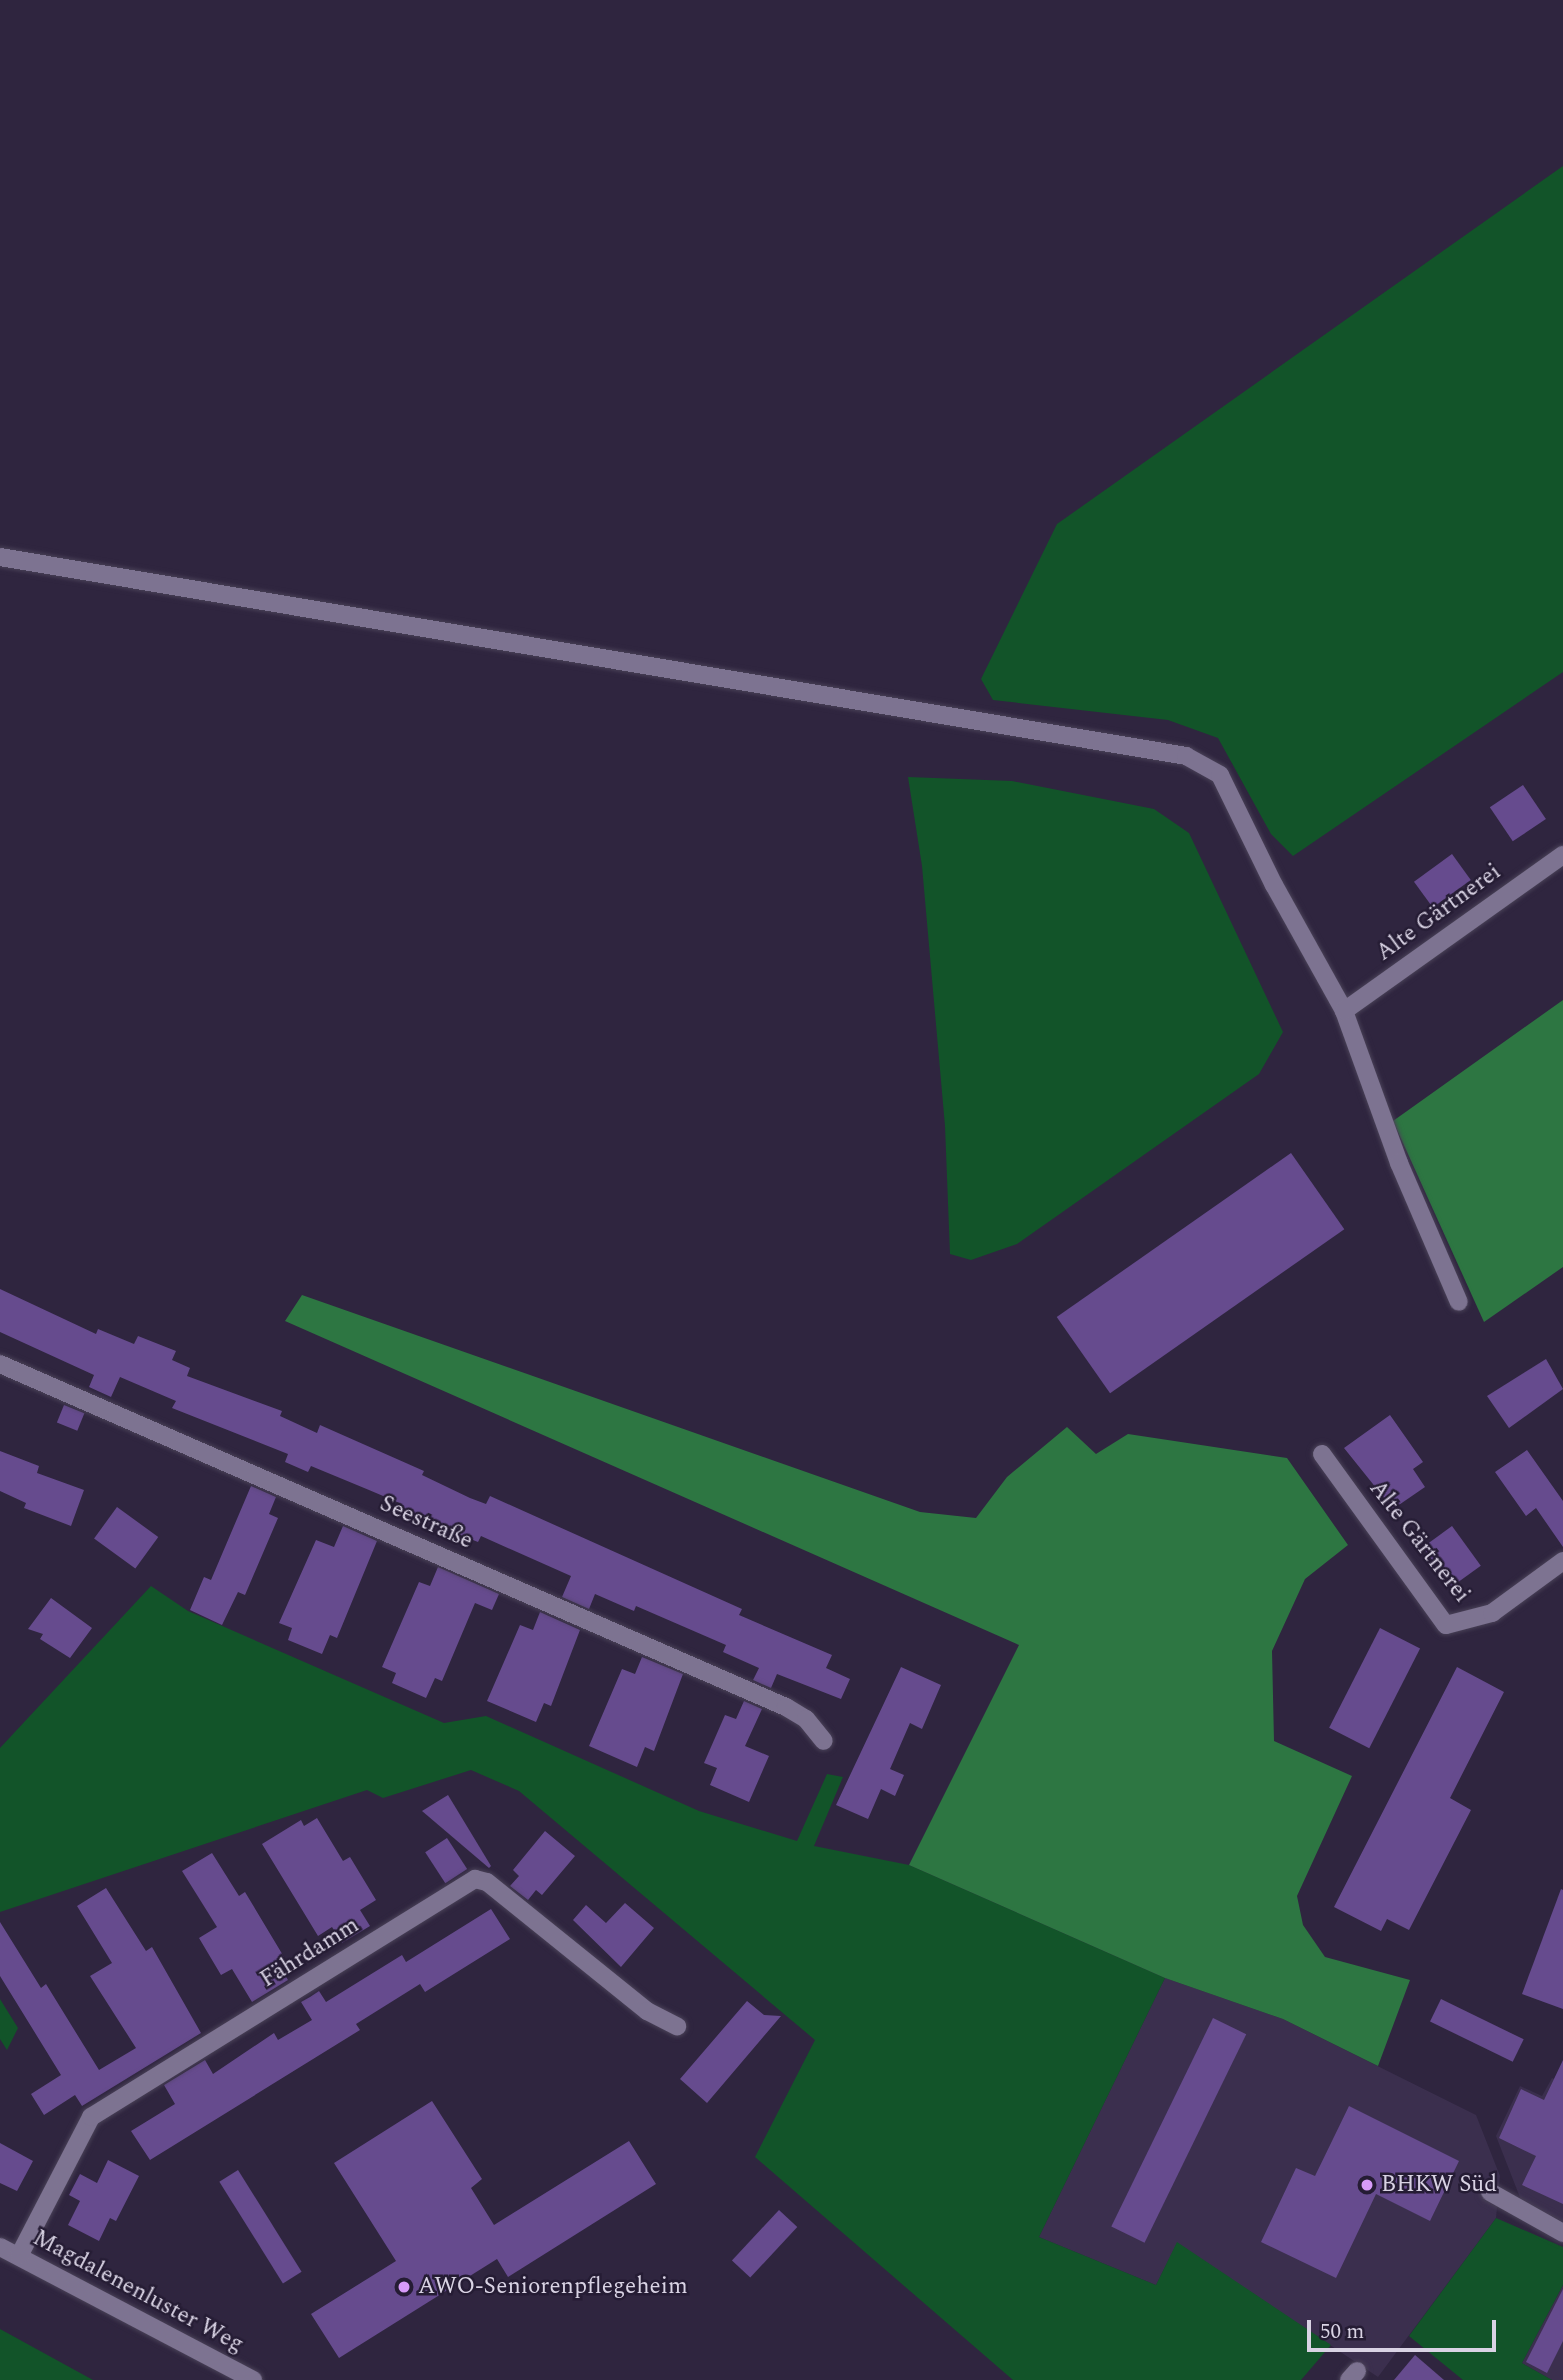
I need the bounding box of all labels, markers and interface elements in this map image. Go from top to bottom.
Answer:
street label: Alte Gärtnerei [1371,859,1507,967]
street label: Alte Gärtnerei [1363,1476,1475,1608]
street label: Seestraße [375,1490,477,1556]
street label: Fährdamm [256,1912,364,1994]
place label: BHKW Süd [1381,2171,1497,2199]
marker: BHKW Süd [1359,2177,1375,2193]
street label: Magdalenenluster Weg [28,2225,248,2359]
place label: AWO-Seniorenpflegeheim [418,2273,688,2301]
marker: AWO-Seniorenpflegeheim [396,2279,412,2295]
scale bar [1311,2306,1500,2350]
text: 50 m [1320,2316,1364,2348]

